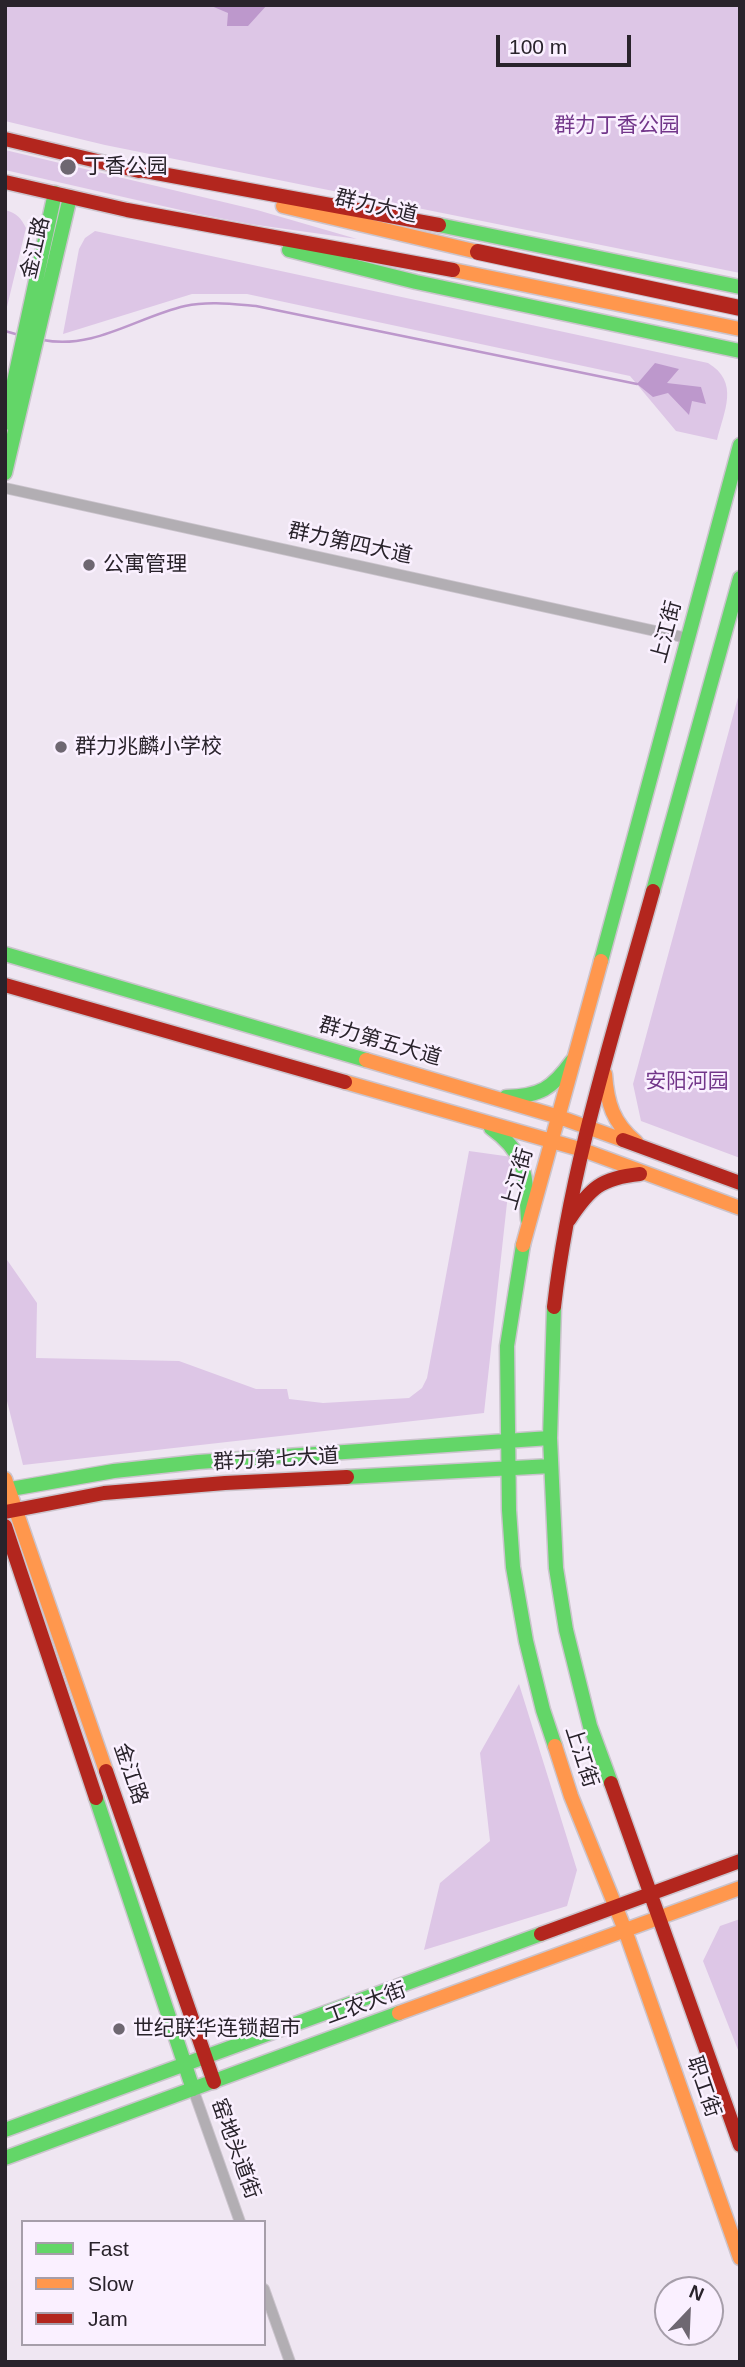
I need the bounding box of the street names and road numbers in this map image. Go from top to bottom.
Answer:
street label: 群力大道 [332,185,420,229]
street label: 金江路 [17,214,55,282]
street label: 群力第四大道 [286,519,414,569]
street label: 上江街 [647,598,687,666]
street label: 群力第五大道 [316,1013,444,1071]
street label: 上江街 [497,1145,539,1213]
street label: 群力第七大道 [212,1444,340,1476]
street label: 上江街 [559,1723,603,1791]
street label: 金江路 [108,1740,152,1808]
street label: 工农大街 [322,1978,410,2030]
street label: 职工街 [681,2053,725,2121]
street label: 窑地头道街 [205,2095,265,2203]

